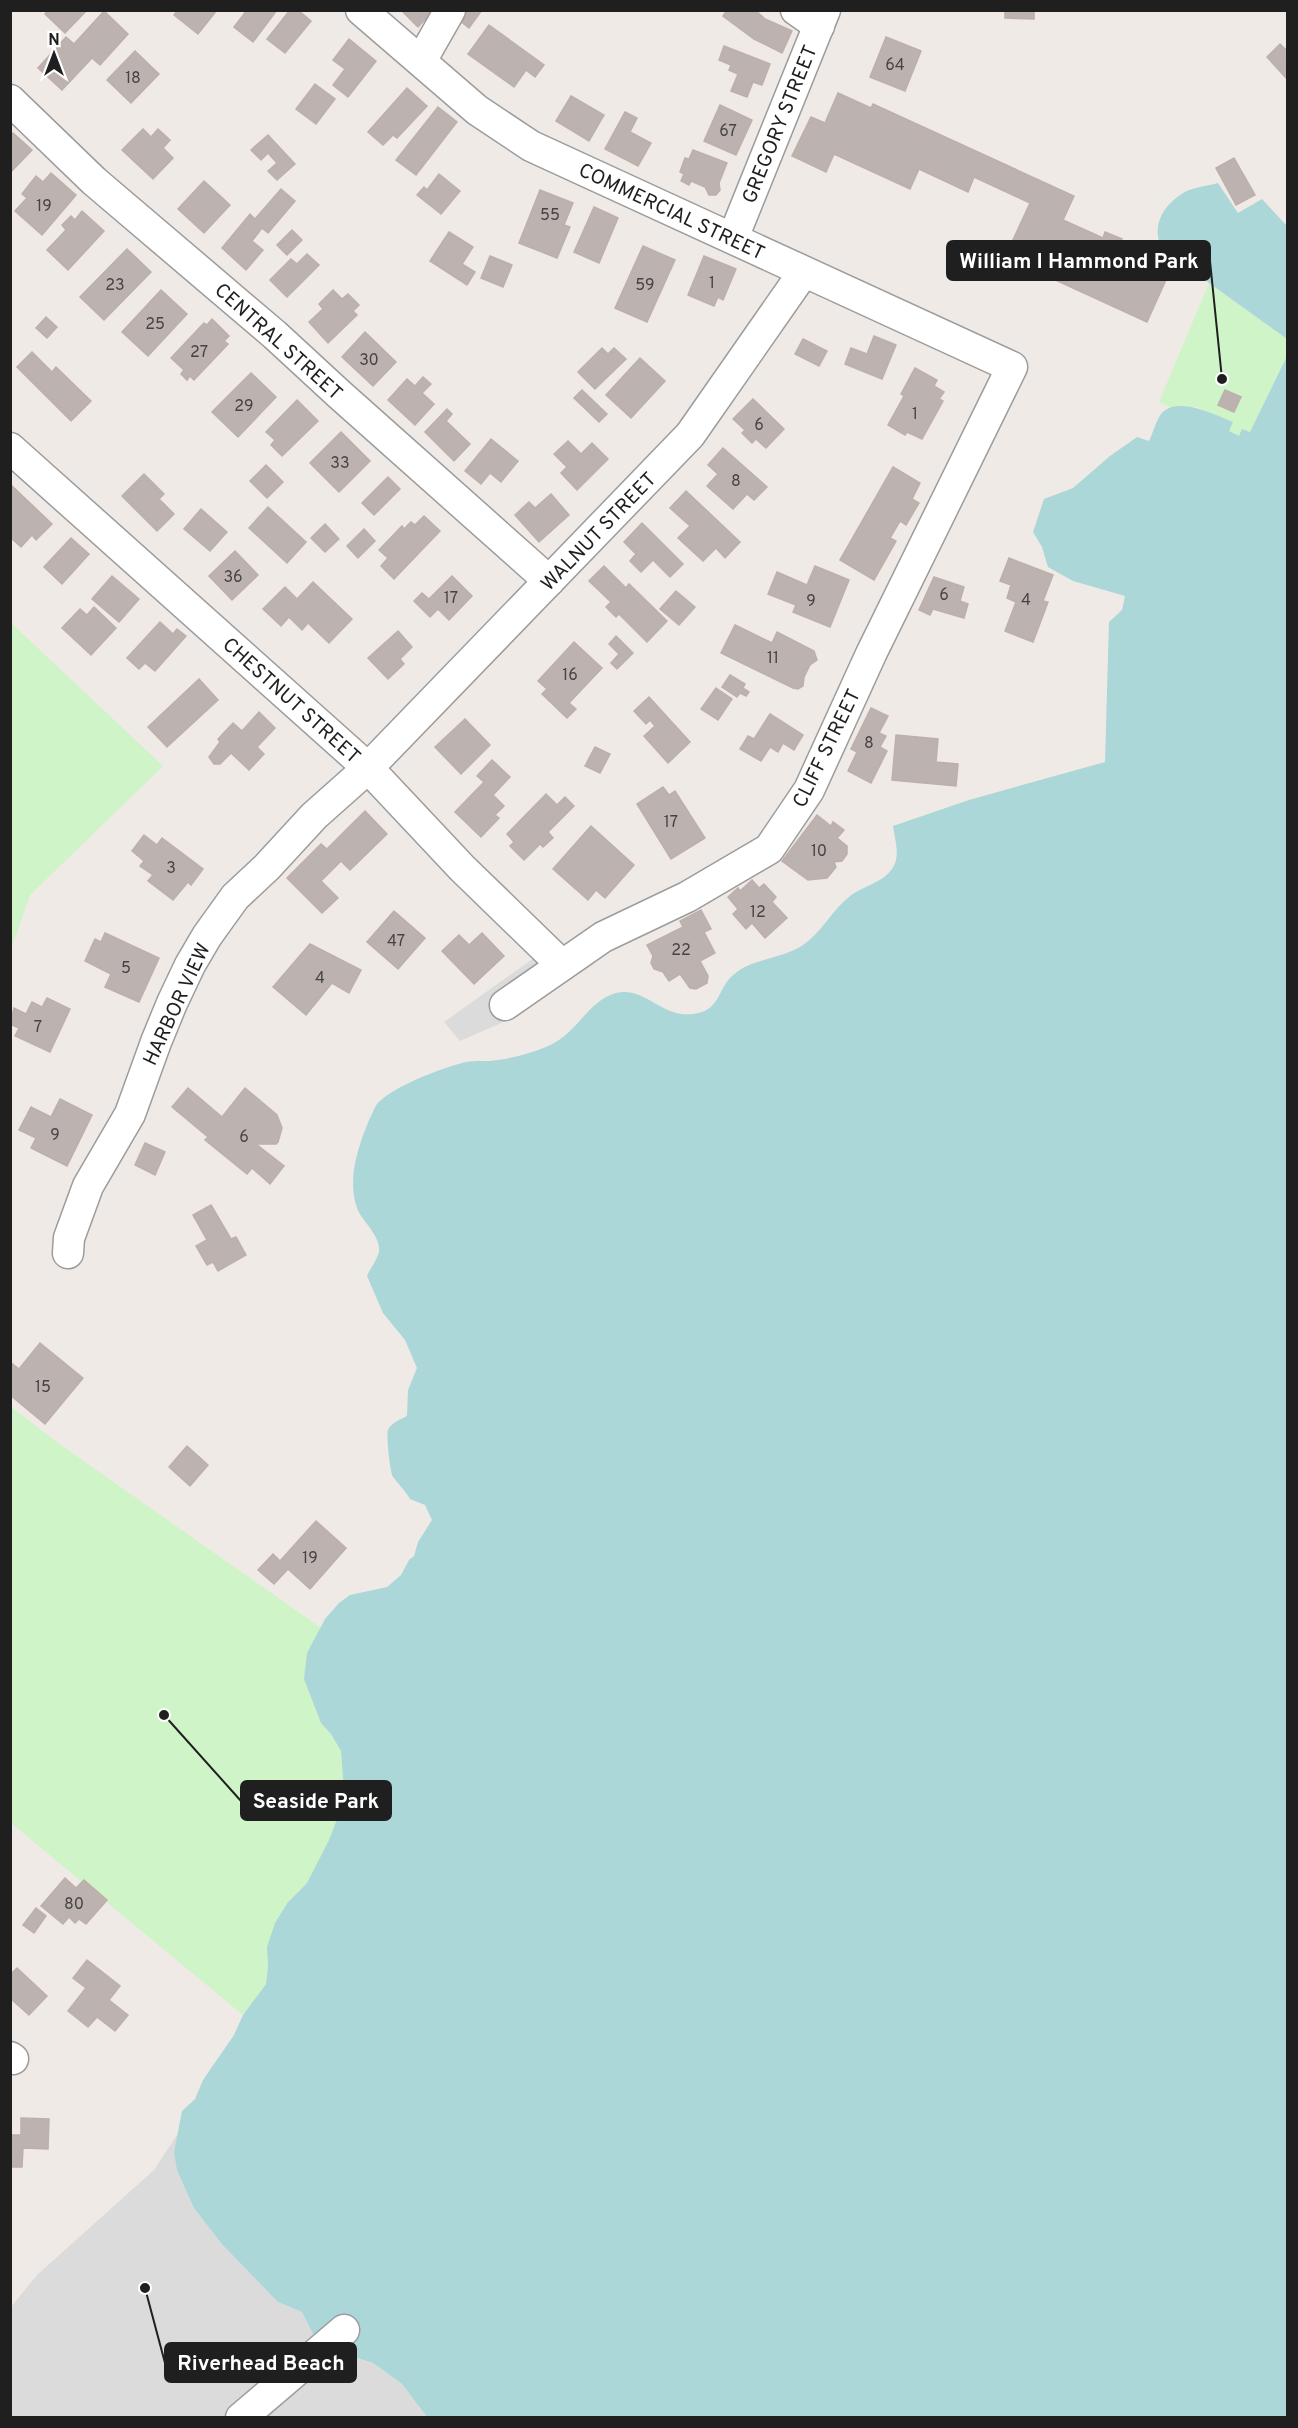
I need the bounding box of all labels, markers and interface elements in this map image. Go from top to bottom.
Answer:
north arrow [24,24,84,84]
text: N [48,31,60,51]
street label: GREGORY STREET [737,42,824,208]
house number: 64 [885,56,905,76]
house number: 18 [125,69,141,89]
house number: 67 [719,122,737,142]
street label: COMMERCIAL STREET [574,158,768,267]
house number: 19 [36,197,52,217]
house number: 55 [540,206,560,226]
callout: William I Hammond Park [947,241,1210,280]
text: William I Hammond Park [959,249,1199,276]
house number: 1 [709,274,715,294]
house number: 23 [105,276,125,296]
house number: 59 [635,276,655,296]
street label: CENTRAL STREET [208,278,347,407]
house number: 25 [145,315,165,335]
house number: 27 [190,343,208,363]
house number: 30 [359,351,379,371]
house number: 29 [234,397,254,417]
house number: 1 [912,405,918,425]
house number: 6 [754,416,764,436]
house number: 33 [330,454,350,474]
street label: WALNUT STREET [536,467,663,597]
house number: 8 [731,472,741,492]
house number: 36 [223,568,243,588]
house number: 6 [939,586,949,606]
house number: 17 [444,589,458,609]
house number: 4 [1021,591,1031,611]
house number: 9 [806,592,816,612]
street label: CHESTNUT STREET [216,633,365,770]
house number: 11 [767,649,779,669]
house number: 16 [562,666,578,686]
street label: CLIFF STREET [788,685,868,812]
house number: 8 [864,734,874,754]
house number: 17 [664,813,678,833]
house number: 10 [811,842,827,862]
house number: 3 [166,859,176,879]
house number: 12 [750,903,766,923]
house number: 47 [387,932,405,952]
street label: HARBOR VIEW [138,939,218,1070]
house number: 22 [671,941,691,961]
house number: 5 [121,959,131,979]
house number: 4 [315,969,325,989]
house number: 7 [34,1018,42,1038]
house number: 9 [50,1126,60,1146]
house number: 6 [239,1128,249,1148]
house number: 15 [35,1378,51,1398]
house number: 19 [302,1549,318,1569]
callout: Seaside Park [241,1781,391,1820]
text: Seaside Park [253,1789,379,1816]
house number: 80 [64,1895,84,1915]
callout: Riverhead Beach [165,2343,356,2382]
text: Riverhead Beach [177,2351,345,2378]

